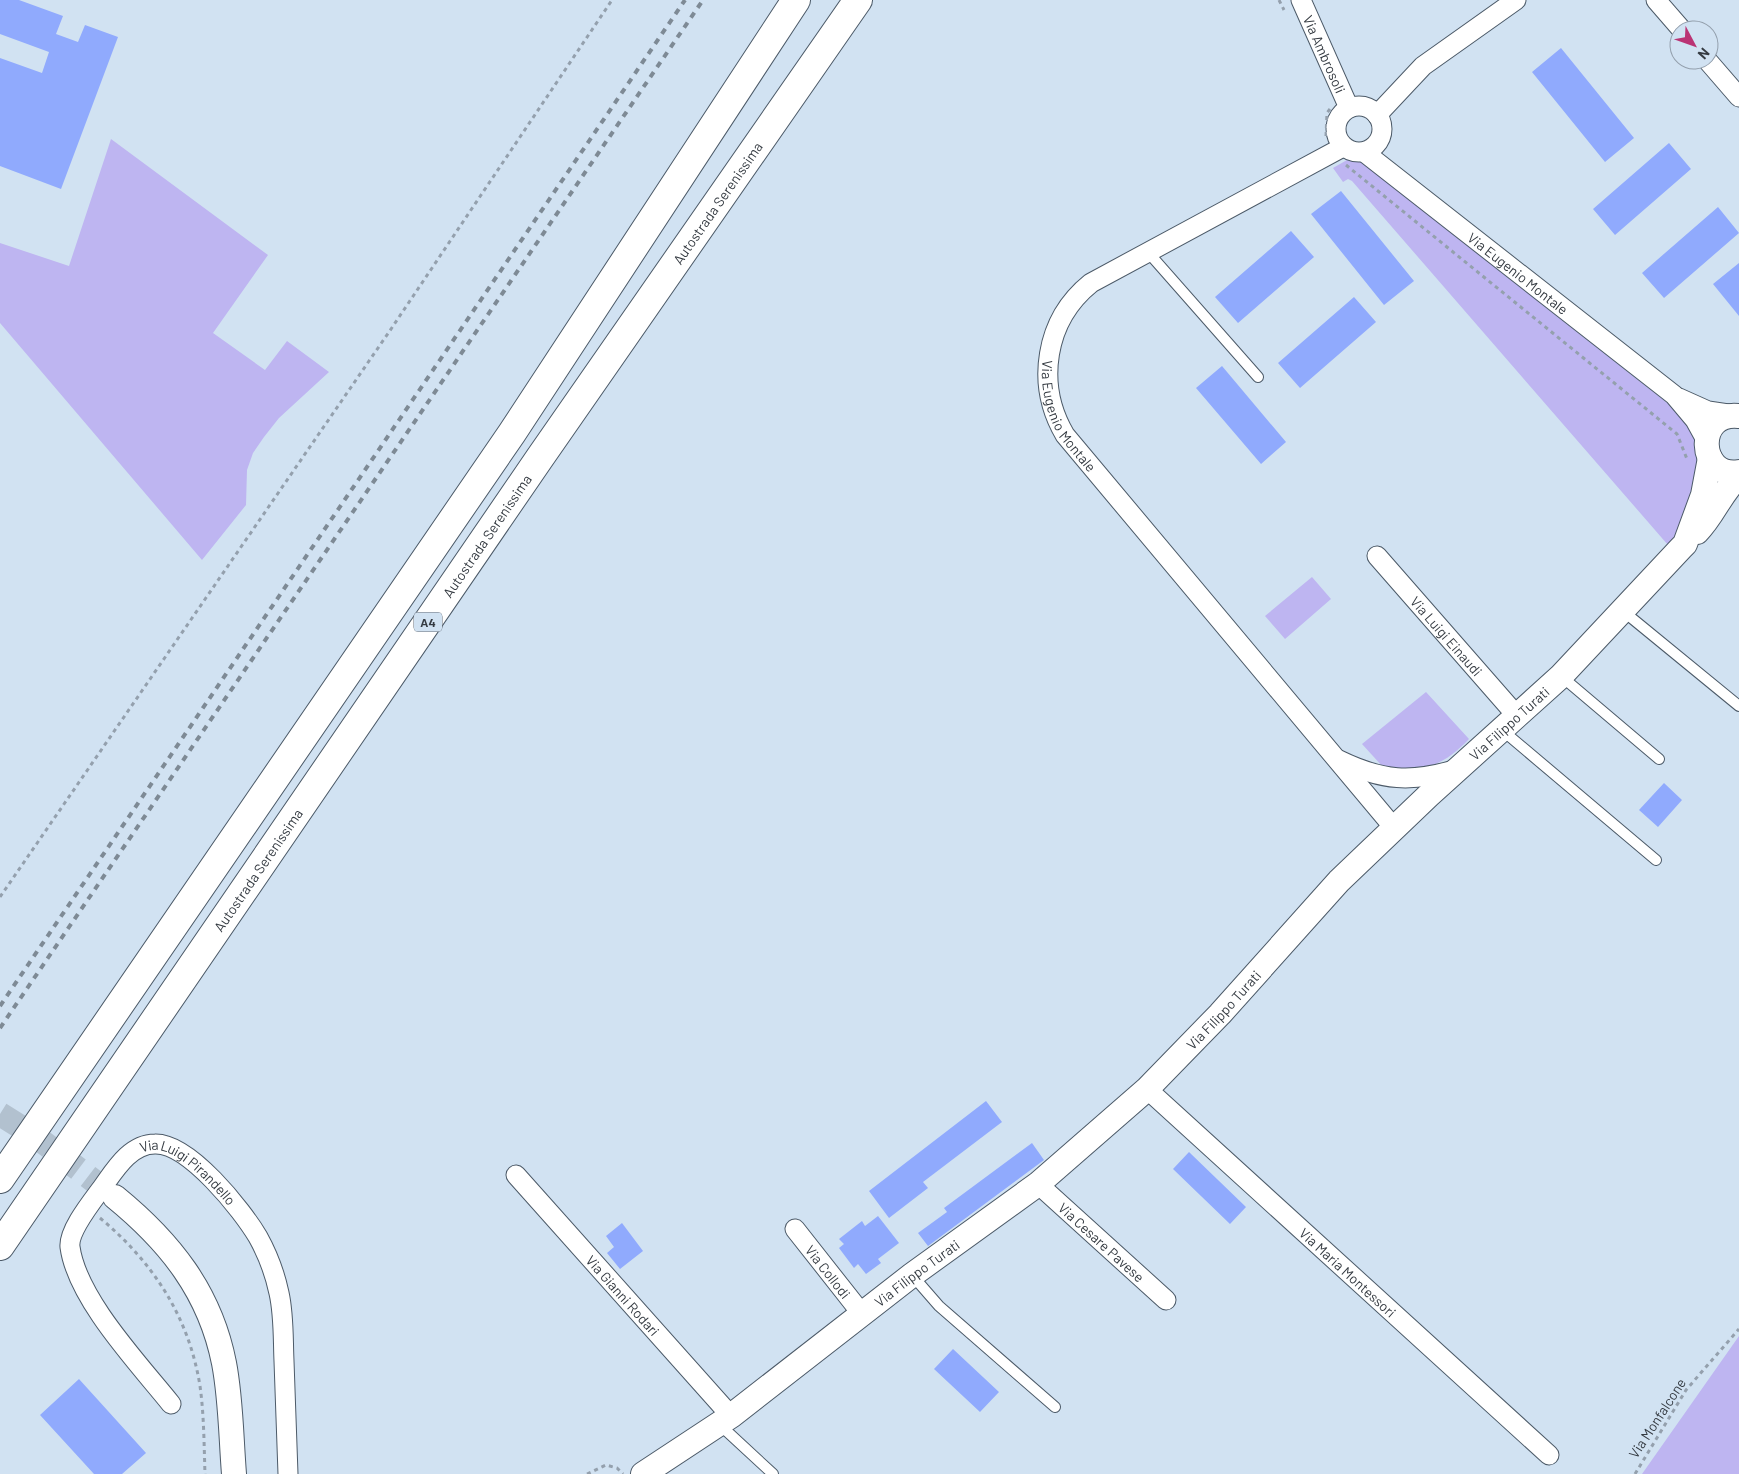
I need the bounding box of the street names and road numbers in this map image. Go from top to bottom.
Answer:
street label: Via Ambrosoli [1300,12,1350,95]
street label: Autostrada Serenissima [669,138,766,267]
street label: Via Eugenio Montale [1465,228,1572,317]
street label: Via Eugenio Montale [1039,360,1100,475]
street label: Autostrada Serenissima [439,471,535,600]
street label: Via Luigi Einaudi [1407,592,1486,679]
road number: A4 [414,612,442,632]
street label: Via Filippo Turati [1465,683,1552,763]
street label: Autostrada Serenissima [210,805,306,934]
street label: Via Filippo Turati [1182,966,1264,1052]
street label: Via Luigi Pirandello [137,1135,240,1208]
street label: Via Cesare Pavese [1055,1198,1148,1285]
street label: Via Maria Montessori [1296,1224,1400,1320]
street label: Via Filippo Turati [871,1235,962,1310]
street label: Via Collodi [802,1241,855,1302]
street label: Via Gianni Rodari [583,1251,664,1339]
street label: Via Monfalcone [1625,1375,1689,1461]

